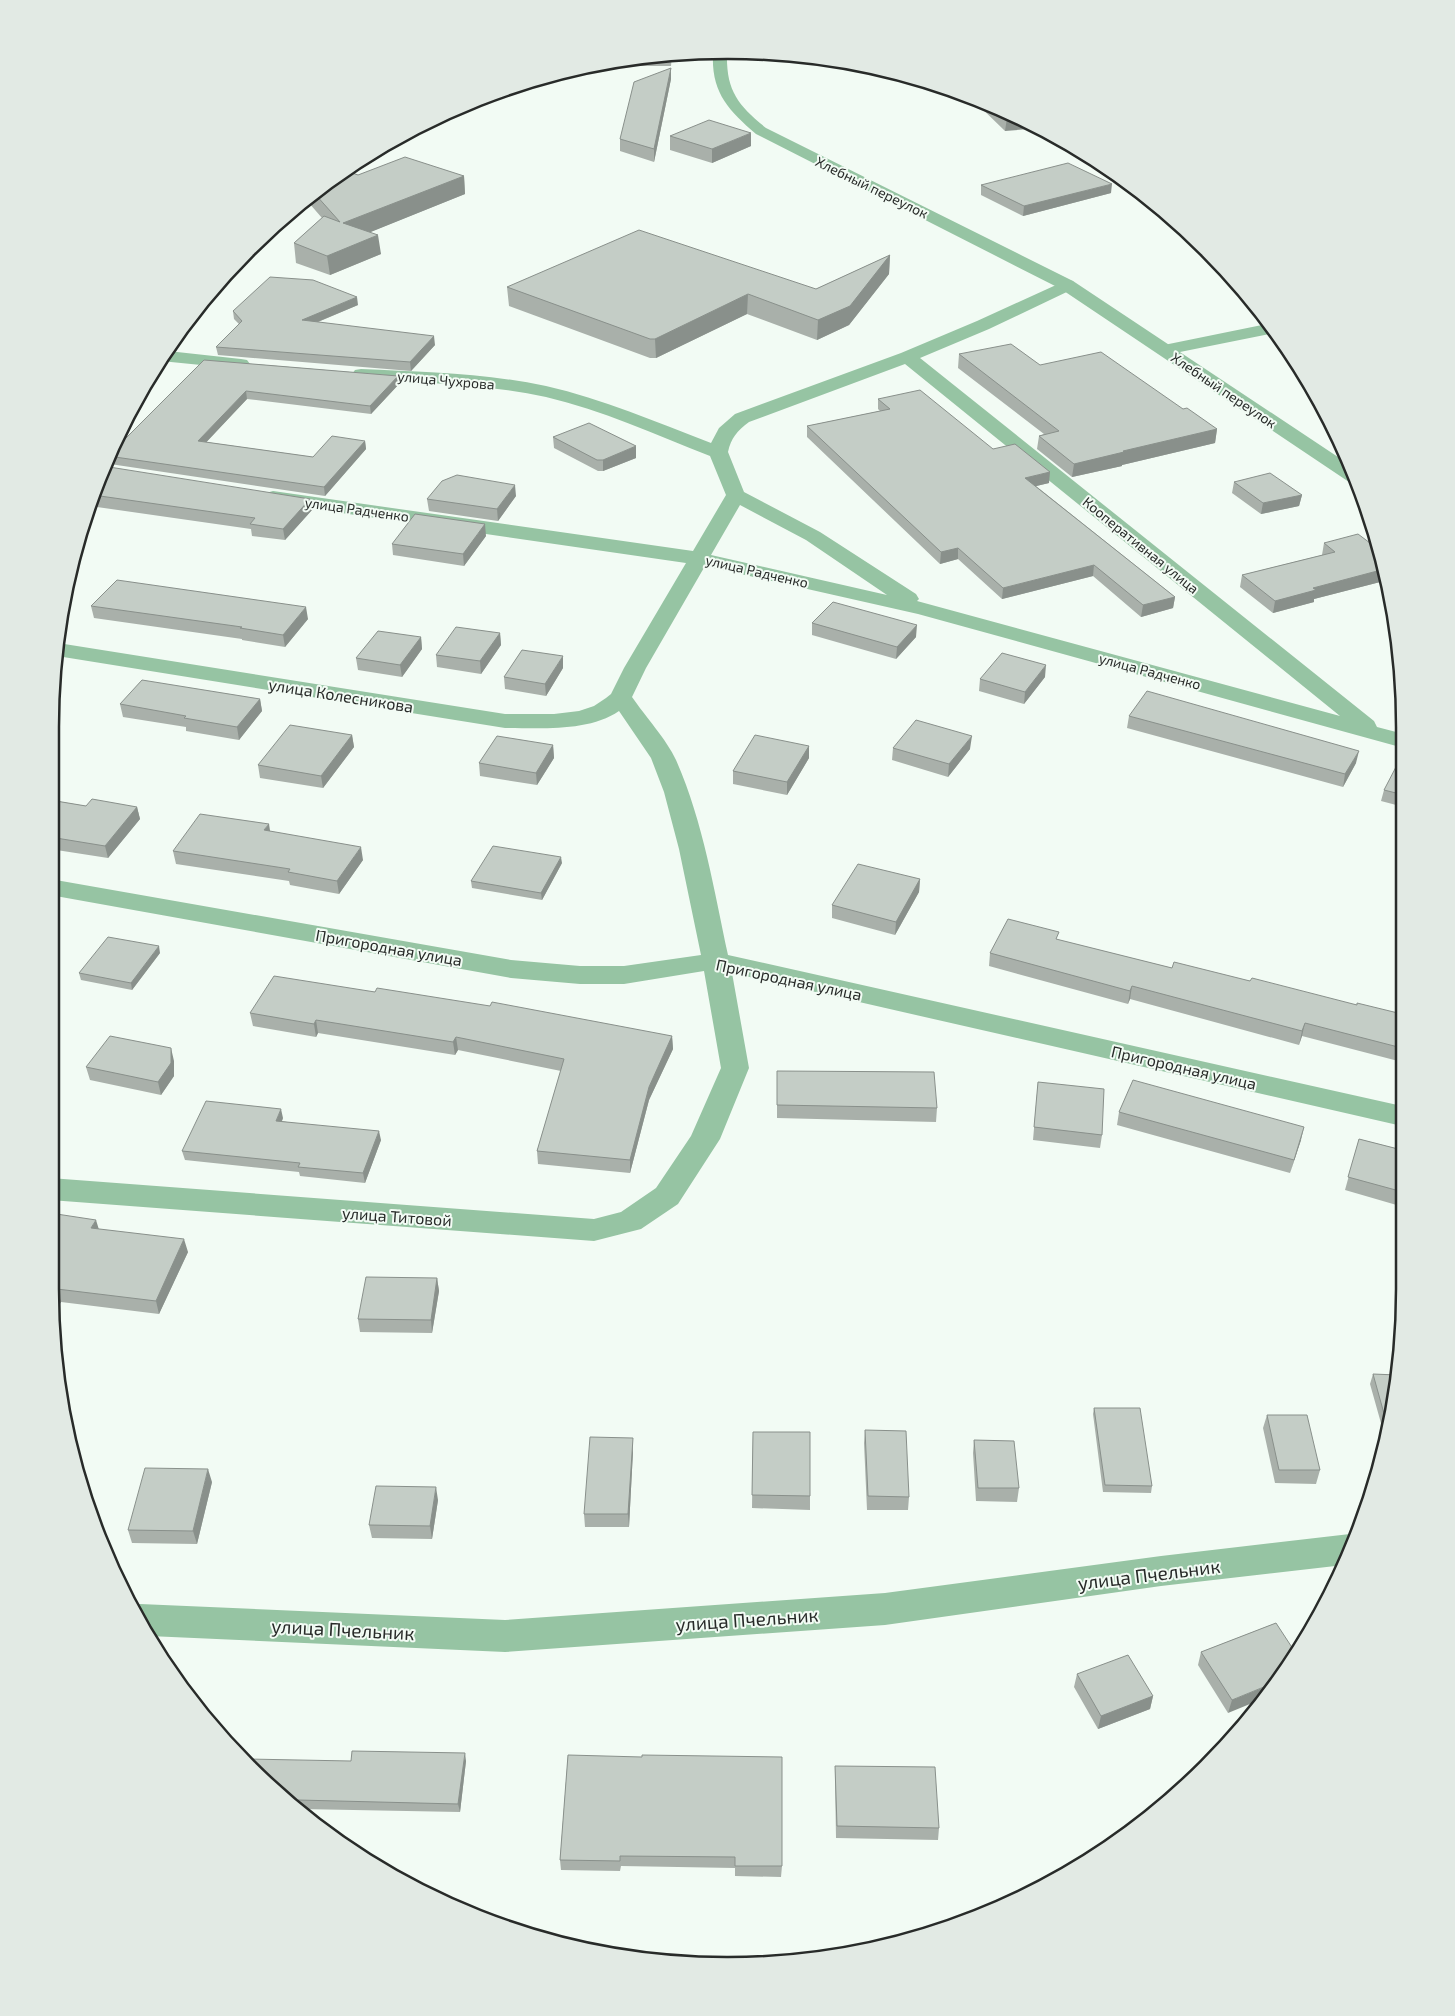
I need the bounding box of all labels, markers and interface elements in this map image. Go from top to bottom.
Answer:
street label: Хлебный переулок [813,152,932,222]
street label: Хлебный переулок [1168,348,1280,432]
street label: улица Чухрова [397,367,495,393]
street label: улица Радченко [304,493,410,525]
street label: Кооперативная улица [1080,493,1202,597]
street label: улица Радченко [704,551,810,591]
street label: улица Радченко [1097,649,1203,693]
street label: улица Колесникова [267,674,415,717]
street label: Пригородная улица [314,925,464,970]
street label: Пригородная улица [714,954,864,1005]
street label: Пригородная улица [1109,1041,1259,1094]
street label: улица Титовой [342,1203,452,1230]
street label: улица Пчельник [1076,1554,1222,1595]
street label: улица Пчельник [675,1603,819,1636]
street label: улица Пчельник [271,1614,415,1645]

